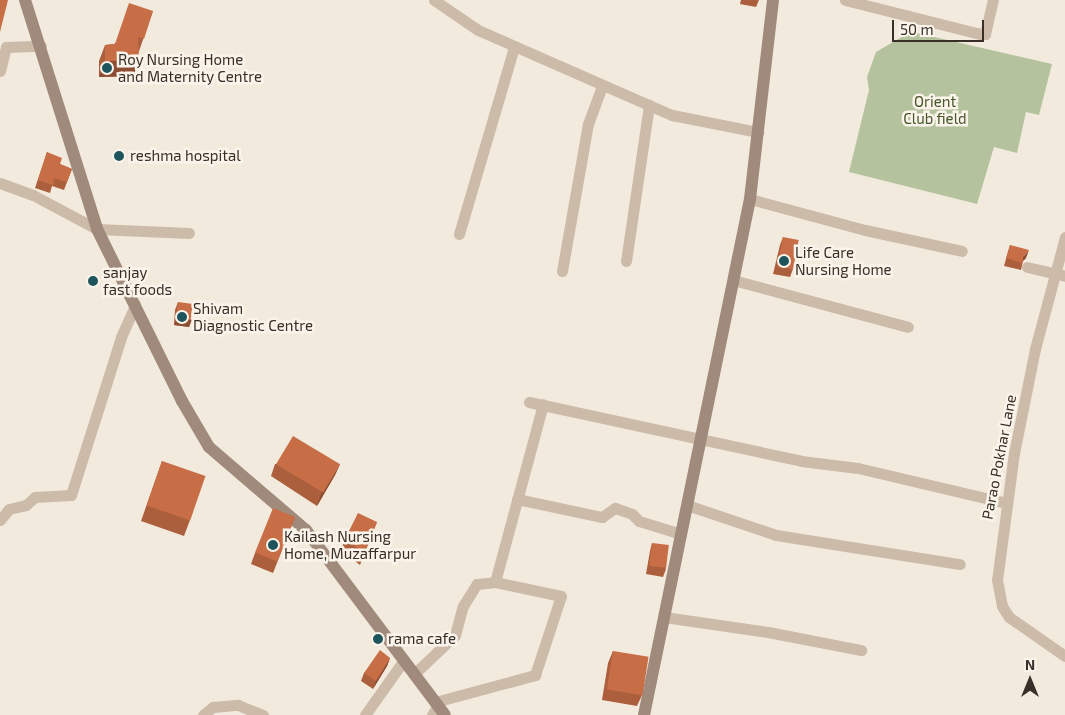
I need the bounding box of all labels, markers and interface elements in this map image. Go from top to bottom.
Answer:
scale bar [895,10,988,42]
text: 50 m [900,20,934,38]
place label: Roy Nursing Home and Maternity Centre [118,50,262,85]
marker: Roy Nursing Home and Maternity Centre [100,61,114,75]
park label: Orient Club field [903,92,967,127]
place label: reshma hospital [130,147,241,165]
marker: reshma hospital [112,149,126,163]
place label: Life Care Nursing Home [795,243,892,278]
marker: Life Care Nursing Home [777,254,791,268]
place label: sanjay fast foods [103,263,172,298]
marker: sanjay fast foods [87,275,99,287]
place label: Shivam Diagnostic Centre [193,299,313,334]
marker: Shivam Diagnostic Centre [175,310,189,324]
street label: Parao Pokhar Lane [978,393,1020,521]
place label: Kailash Nursing Home, Muzaffarpur [284,527,416,562]
marker: Kailash Nursing Home, Muzaffarpur [266,538,280,552]
place label: rama cafe [388,630,456,648]
marker: rama cafe [372,633,384,645]
north arrow [1005,655,1055,705]
text: N [1025,656,1035,673]

